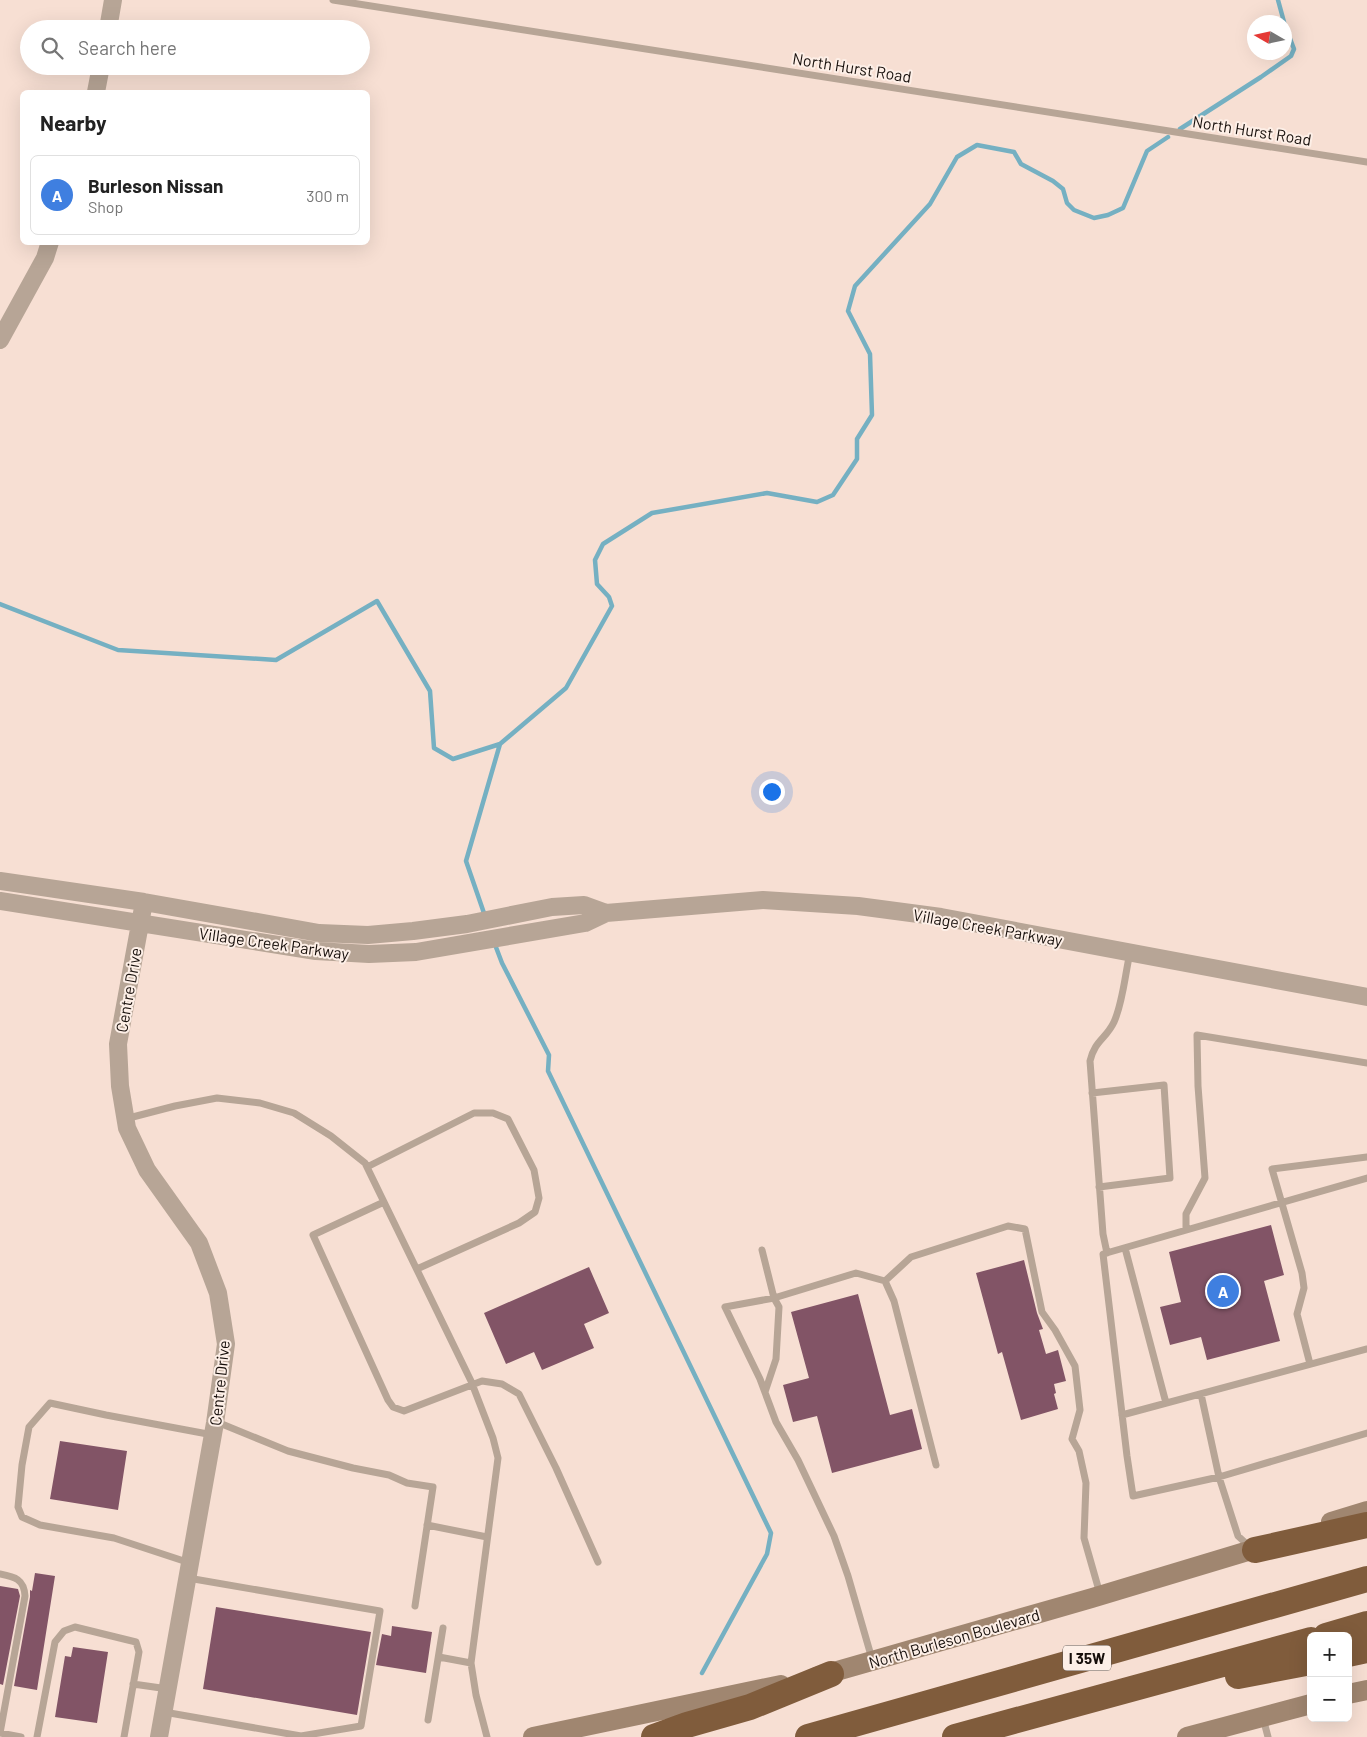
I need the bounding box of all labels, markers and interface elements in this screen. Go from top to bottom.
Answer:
north arrow [1247,15,1292,60]
search box [20,20,370,75]
icon: search [38,34,66,62]
text: Search here [78,36,177,59]
street label: North Hurst Road [791,48,913,86]
text: Nearby [40,110,106,135]
street label: North Hurst Road [1191,111,1313,149]
text: Burleson Nissan [88,174,223,197]
text: A [52,186,62,205]
text: 300 m [306,186,349,205]
text: Shop [88,197,123,216]
your location [759,779,785,805]
street label: Village Creek Parkway [912,905,1065,950]
street label: Village Creek Parkway [198,923,351,963]
street label: Centre Drive [111,946,145,1034]
pin: A [1207,1272,1239,1310]
street label: Centre Drive [205,1339,233,1427]
street label: North Burleson Boulevard [866,1604,1042,1672]
map controls [1307,1632,1352,1722]
button: + [1307,1632,1352,1677]
road number: I 35W [1063,1646,1111,1670]
button: − [1307,1677,1352,1722]

